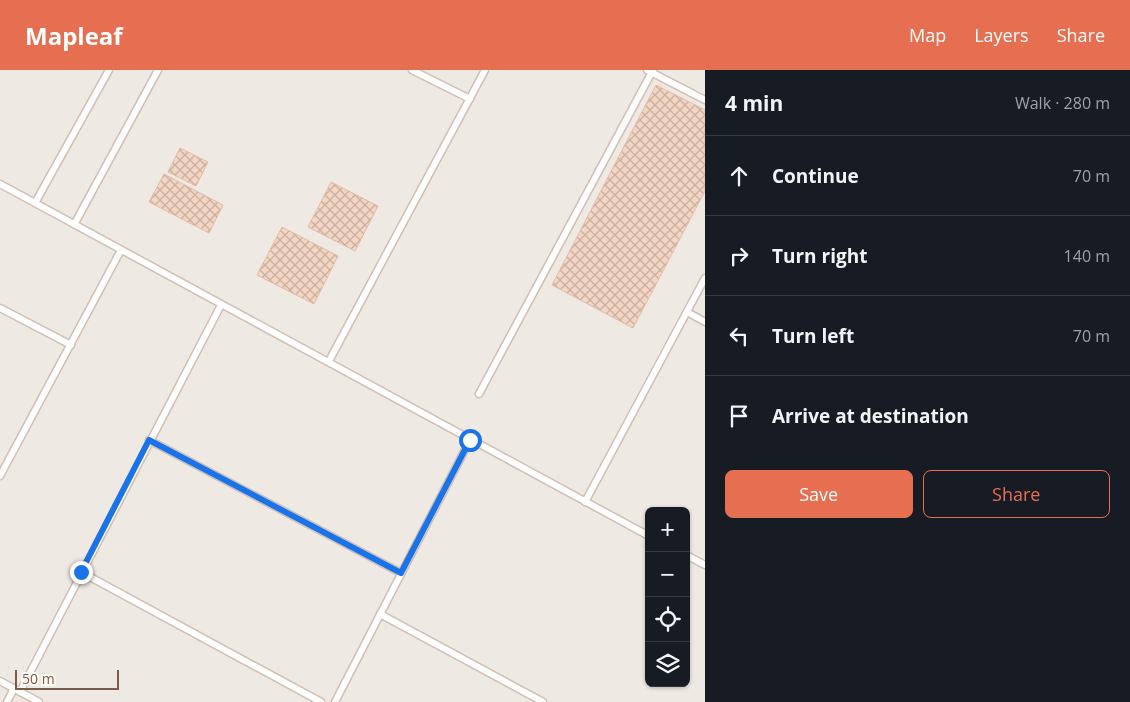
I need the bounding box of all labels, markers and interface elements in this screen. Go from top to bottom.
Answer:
text: Mapleaf [25,19,123,52]
text: Map [909,23,946,47]
text: Layers [974,23,1029,47]
text: Share [1057,23,1105,47]
text: 4 min [725,89,783,117]
text: Walk · 280 m [1015,92,1110,114]
icon: ahead [725,162,753,190]
text: Continue [772,163,859,189]
text: 70 m [1073,165,1110,187]
icon: right [725,242,753,270]
text: Turn right [772,243,867,269]
text: 140 m [1064,245,1110,267]
icon: left [725,322,753,350]
text: Turn left [772,323,854,349]
text: 70 m [1073,325,1110,347]
icon: arrive [725,402,753,430]
text: Arrive at destination [772,403,969,429]
route start [459,429,482,452]
button: Save [725,470,913,518]
button: Share [923,470,1110,518]
map controls [645,507,690,687]
button: + [645,507,690,552]
button: − [645,552,690,597]
route end [70,561,93,584]
button: locate [645,597,690,642]
button: layers [645,642,690,687]
scale bar [15,667,119,690]
text: 50 m [22,669,55,688]

